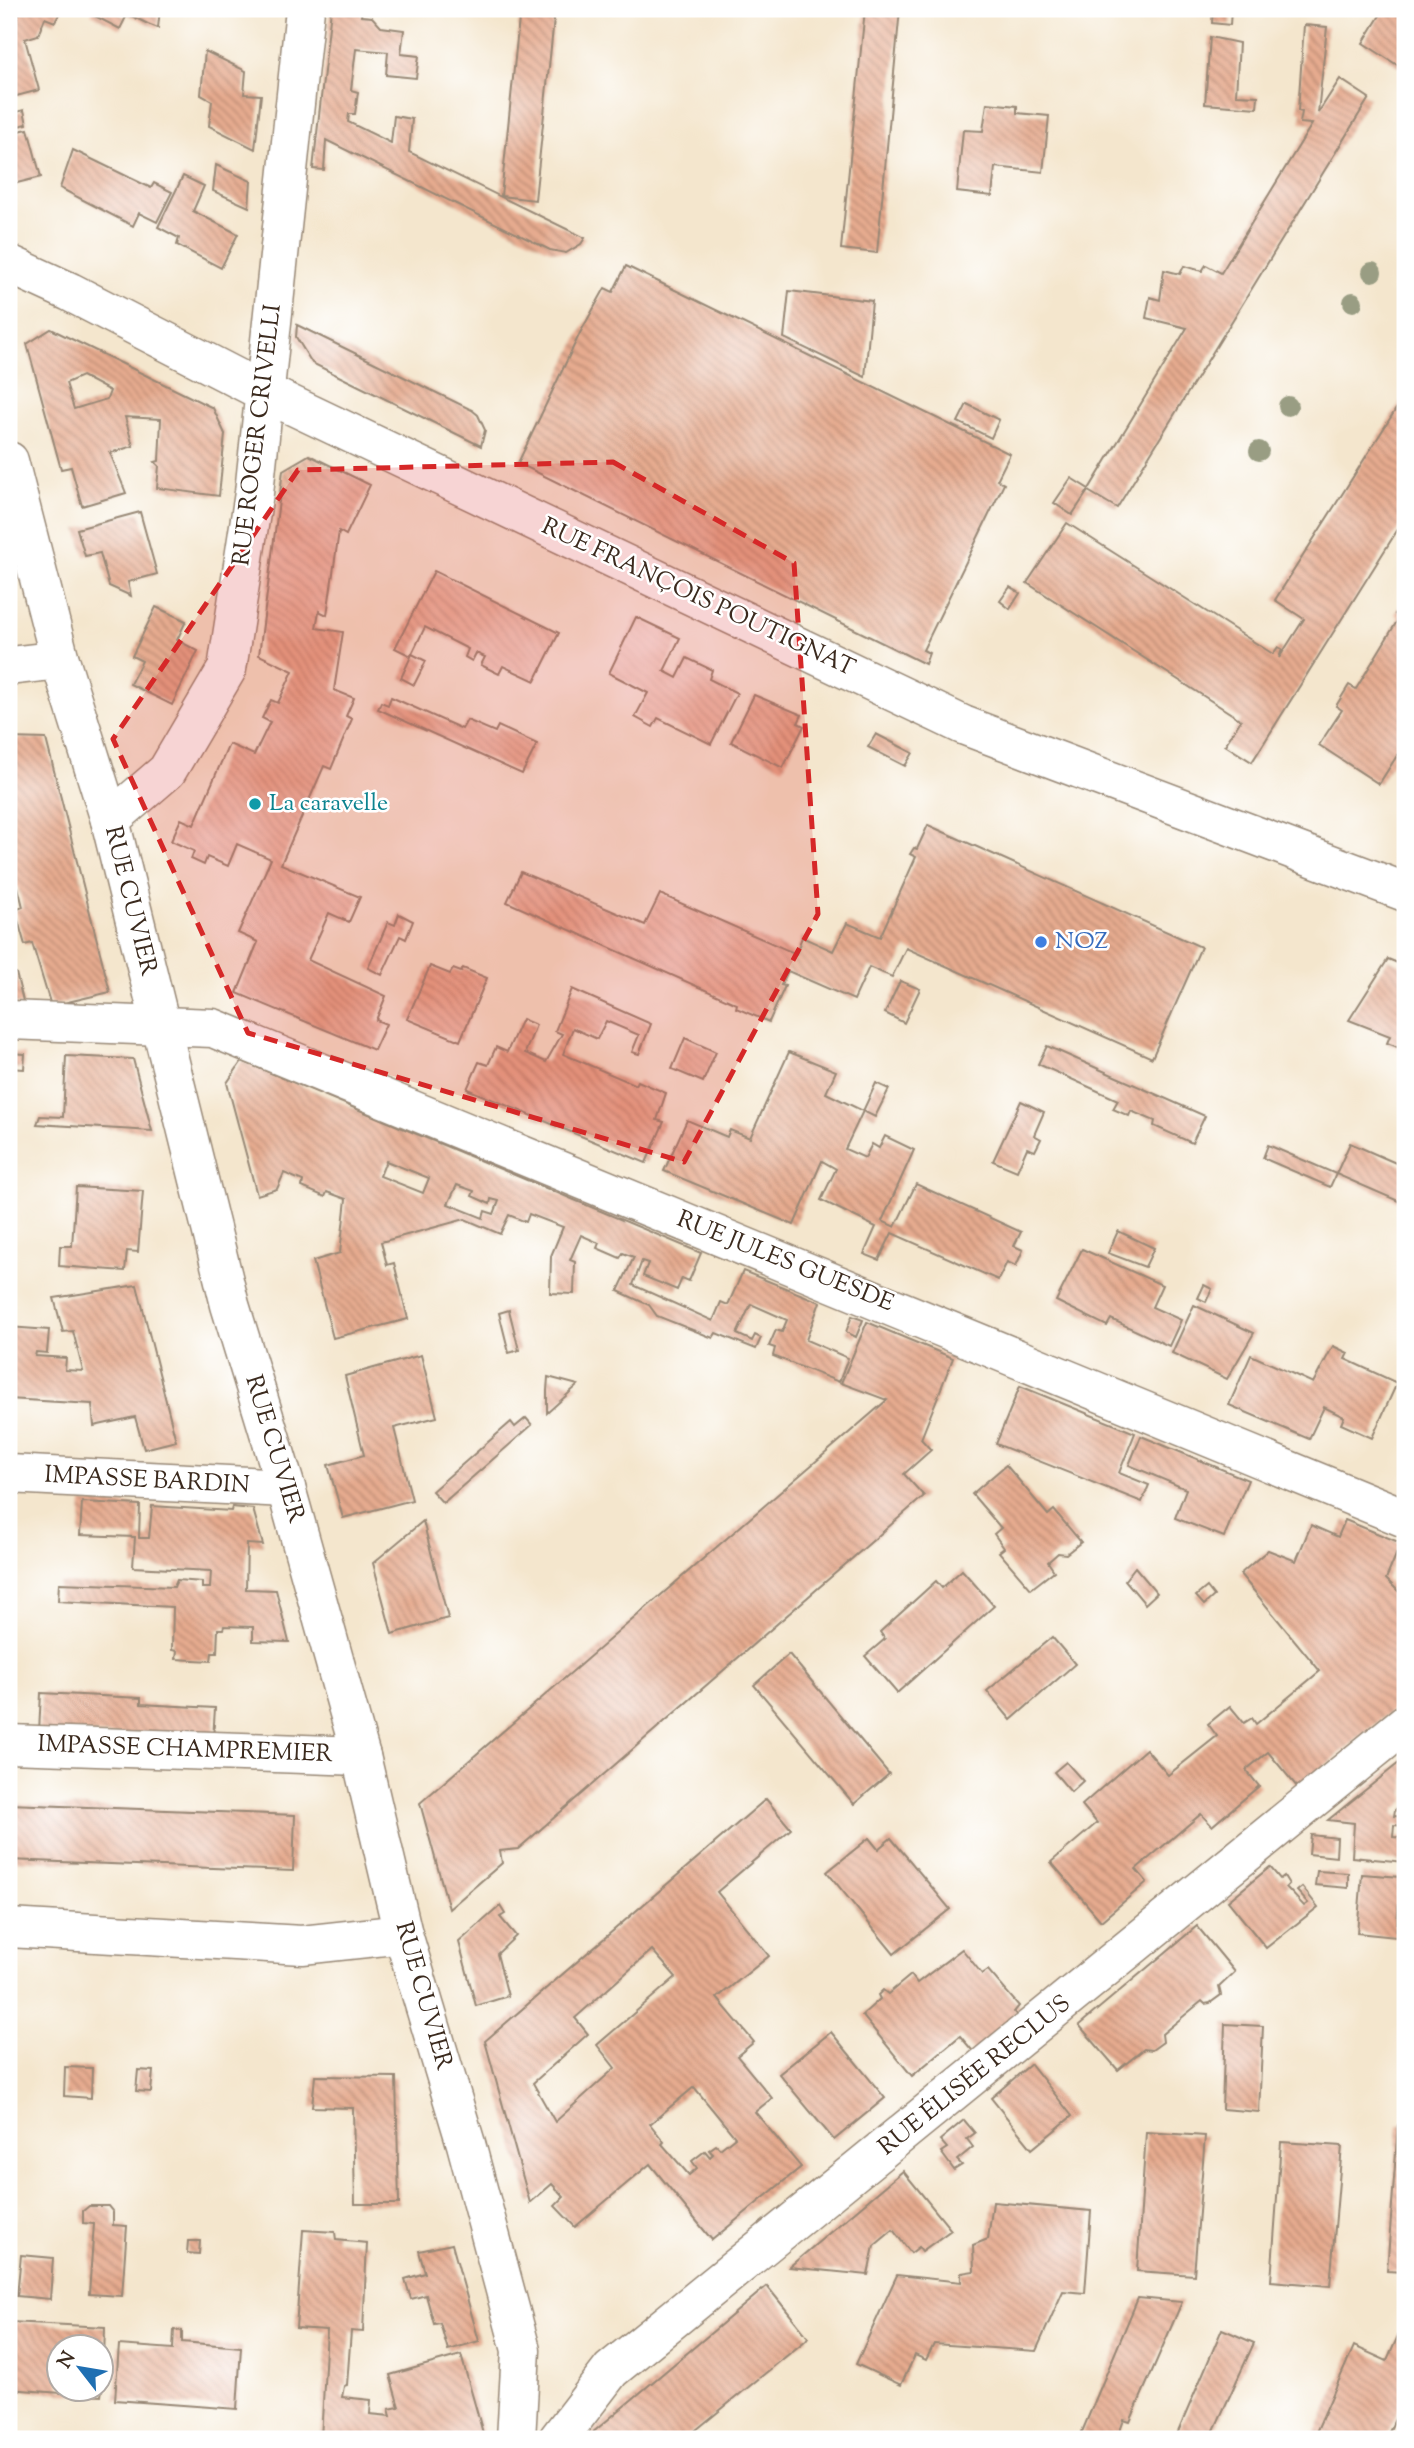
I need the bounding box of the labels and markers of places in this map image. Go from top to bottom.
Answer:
place label: La caravelle [269,787,388,821]
marker: La caravelle [247,796,263,812]
place label: NOZ [1055,925,1109,959]
marker: NOZ [1033,934,1049,950]

